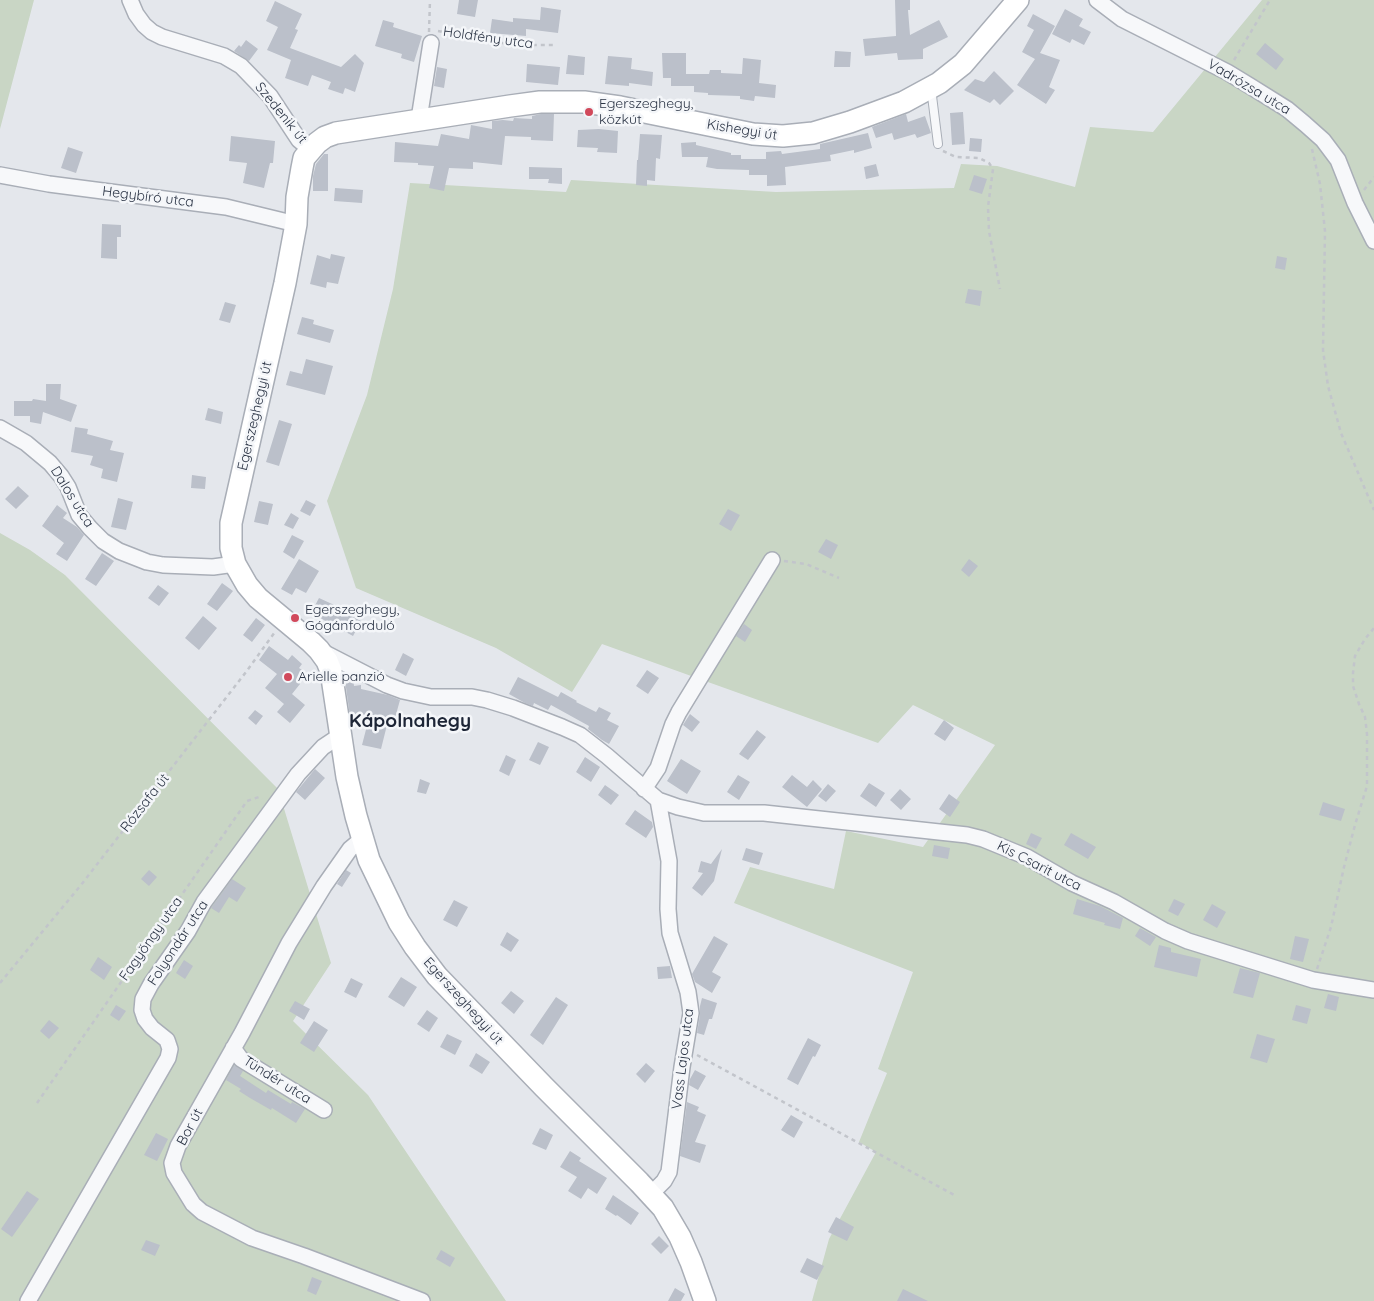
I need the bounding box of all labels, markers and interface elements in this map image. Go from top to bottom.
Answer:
street label: Holdfény utca [442,23,534,53]
street label: Vadrózsa utca [1204,56,1294,118]
street label: Szedenik út [251,79,311,147]
place label: Egerszeghegy, közkút [599,96,693,128]
marker: Egerszeghegy, közkút [583,106,595,118]
street label: Kishegyi út [706,116,778,144]
street label: Hegybíró utca [101,183,195,211]
street label: Egerszeghegyi út [234,360,276,472]
street label: Dalos utca [47,463,97,531]
place label: Egerszeghegy, Gógánforduló [305,602,399,634]
marker: Egerszeghegy, Gógánforduló [289,612,301,624]
place label: Arielle panzió [298,669,385,685]
marker: Arielle panzió [282,671,294,683]
district label: Kápolnahegy [349,710,471,732]
street label: Rózsafa út [117,770,173,836]
street label: Kis Csarit utca [994,838,1084,894]
street label: Fagyöngy utca [116,894,186,984]
street label: Folyondár utca [144,897,212,989]
street label: Egerszeghegyi út [420,954,506,1048]
street label: Vass Lajos utca [668,1008,698,1110]
street label: Tündér utca [240,1053,314,1107]
street label: Bor út [173,1106,207,1148]

